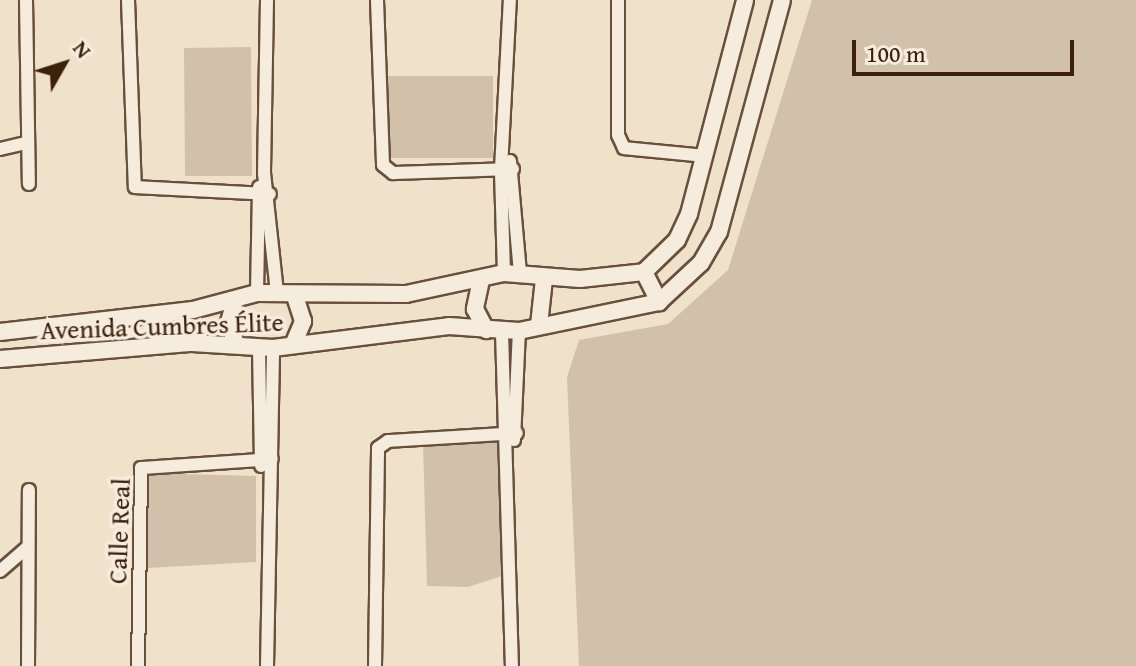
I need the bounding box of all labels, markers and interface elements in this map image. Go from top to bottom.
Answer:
north arrow [24,24,104,104]
scale bar [856,24,1078,74]
text: N [66,33,100,65]
text: 100 m [866,36,926,71]
street label: Avenida Cumbres Élite [40,306,284,346]
street label: Calle Real [102,478,136,584]

